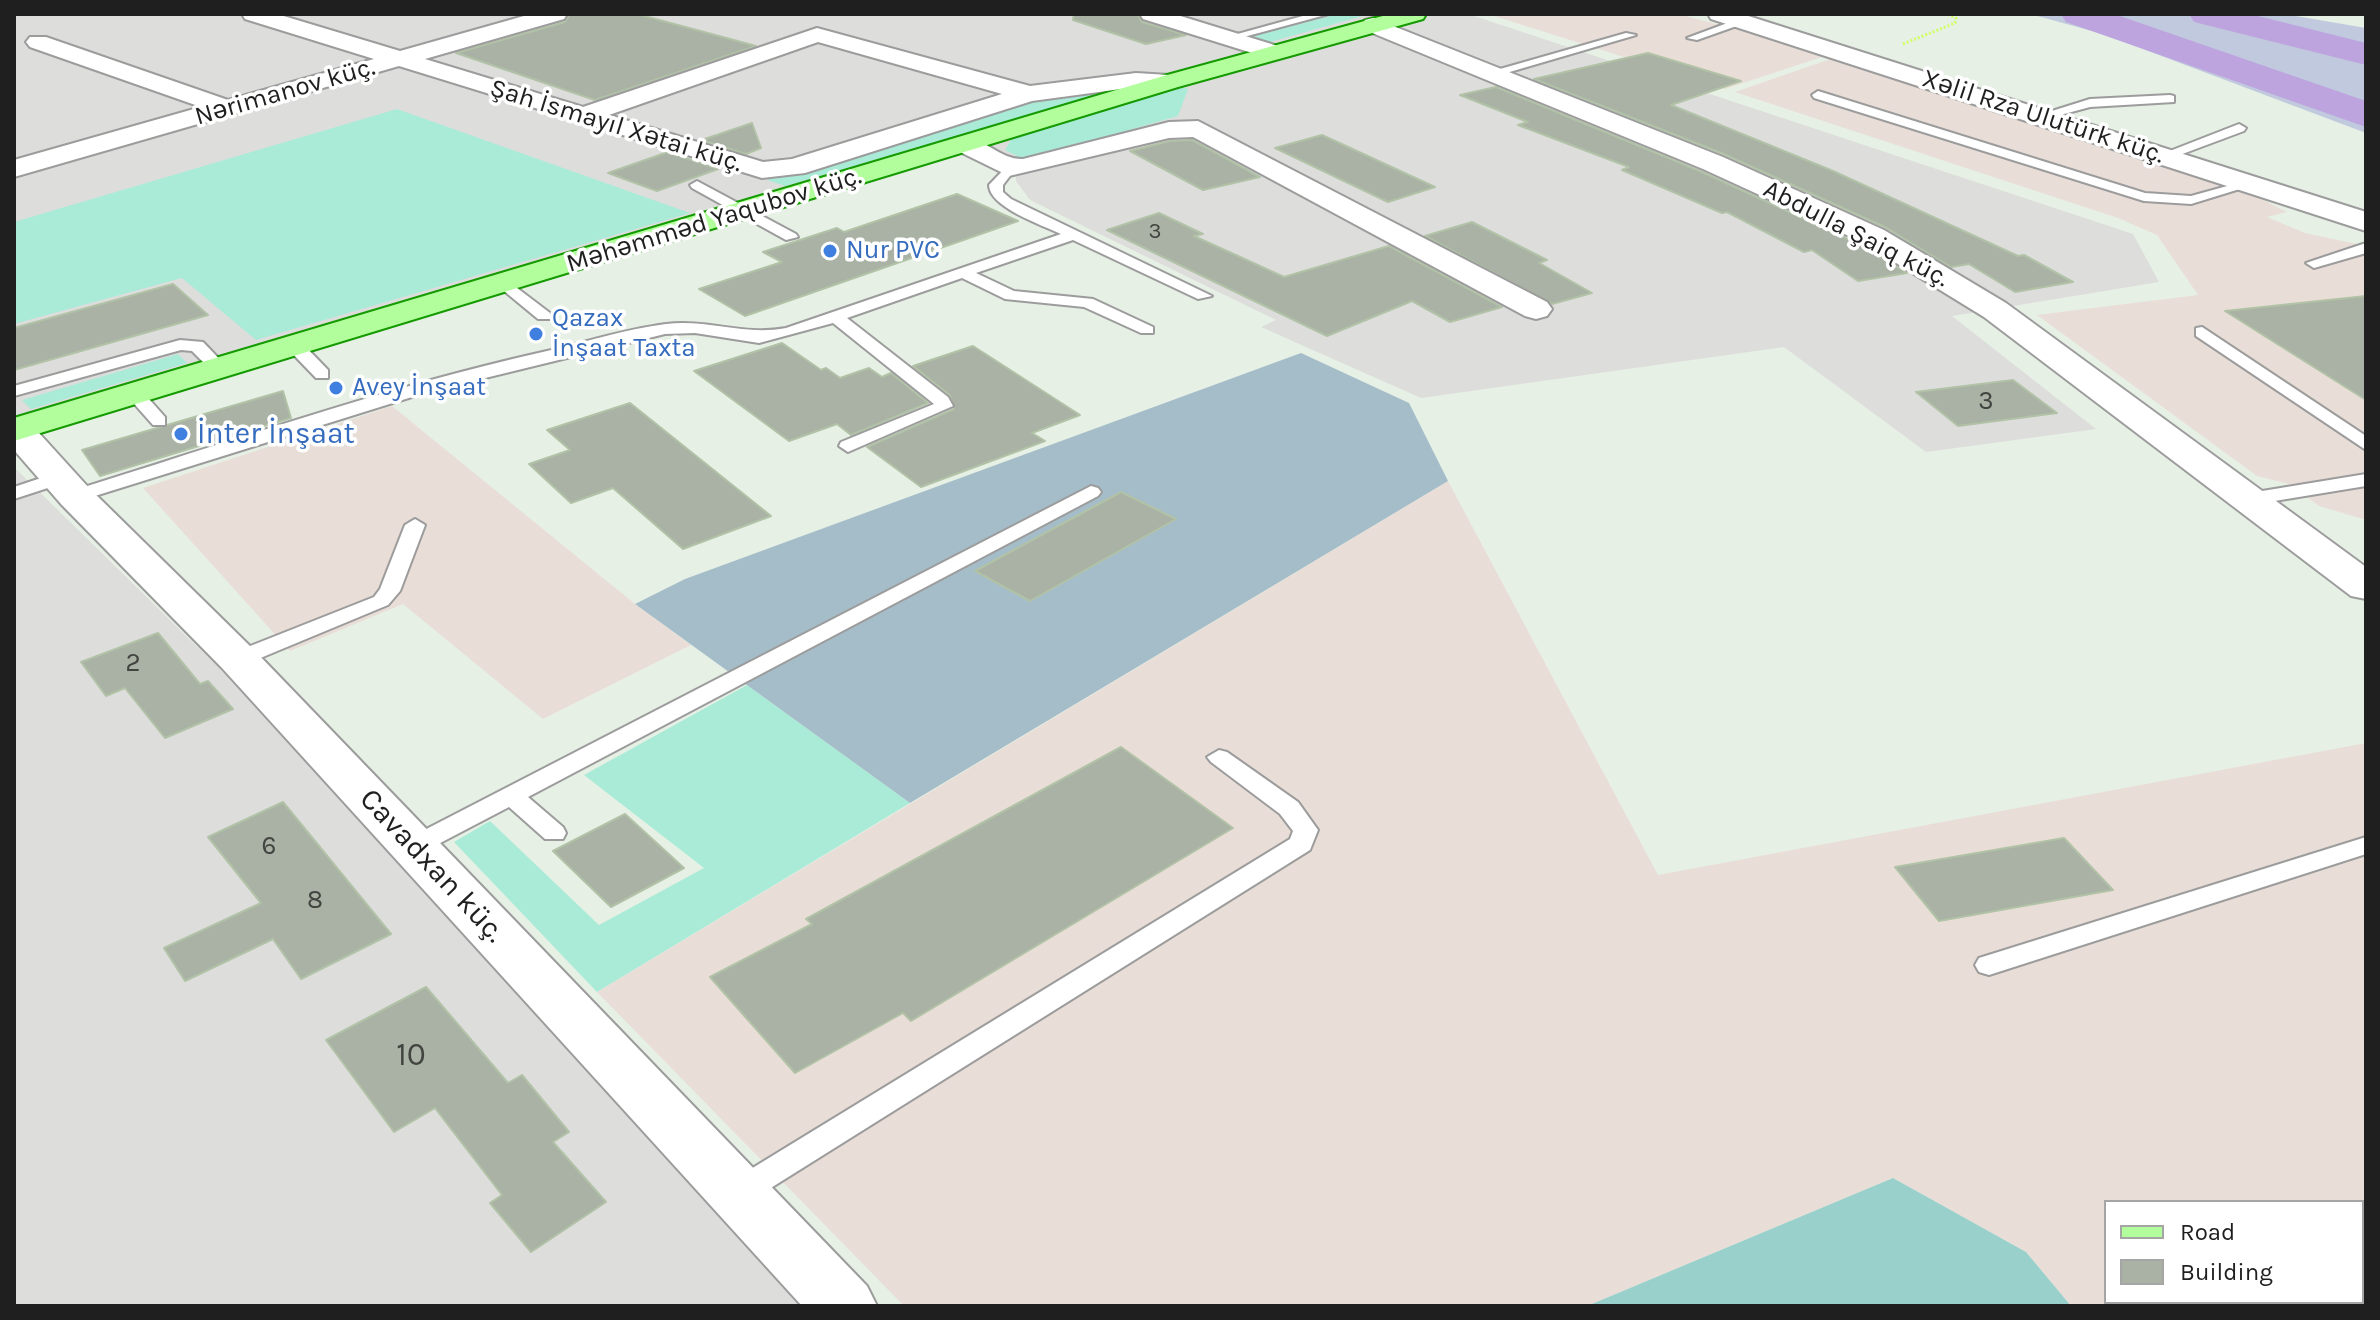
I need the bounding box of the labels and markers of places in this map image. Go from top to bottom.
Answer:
place label: Nur PVC [846,235,940,267]
marker: Nur PVC [821,242,839,260]
place label: Qazax İnşaat Taxta [552,303,696,364]
marker: Qazax İnşaat Taxta [527,325,545,343]
place label: Avey İnşaat [352,372,486,404]
marker: Avey İnşaat [327,379,345,397]
place label: İnter İnşaat [197,416,355,452]
marker: İnter İnşaat [172,425,190,443]

